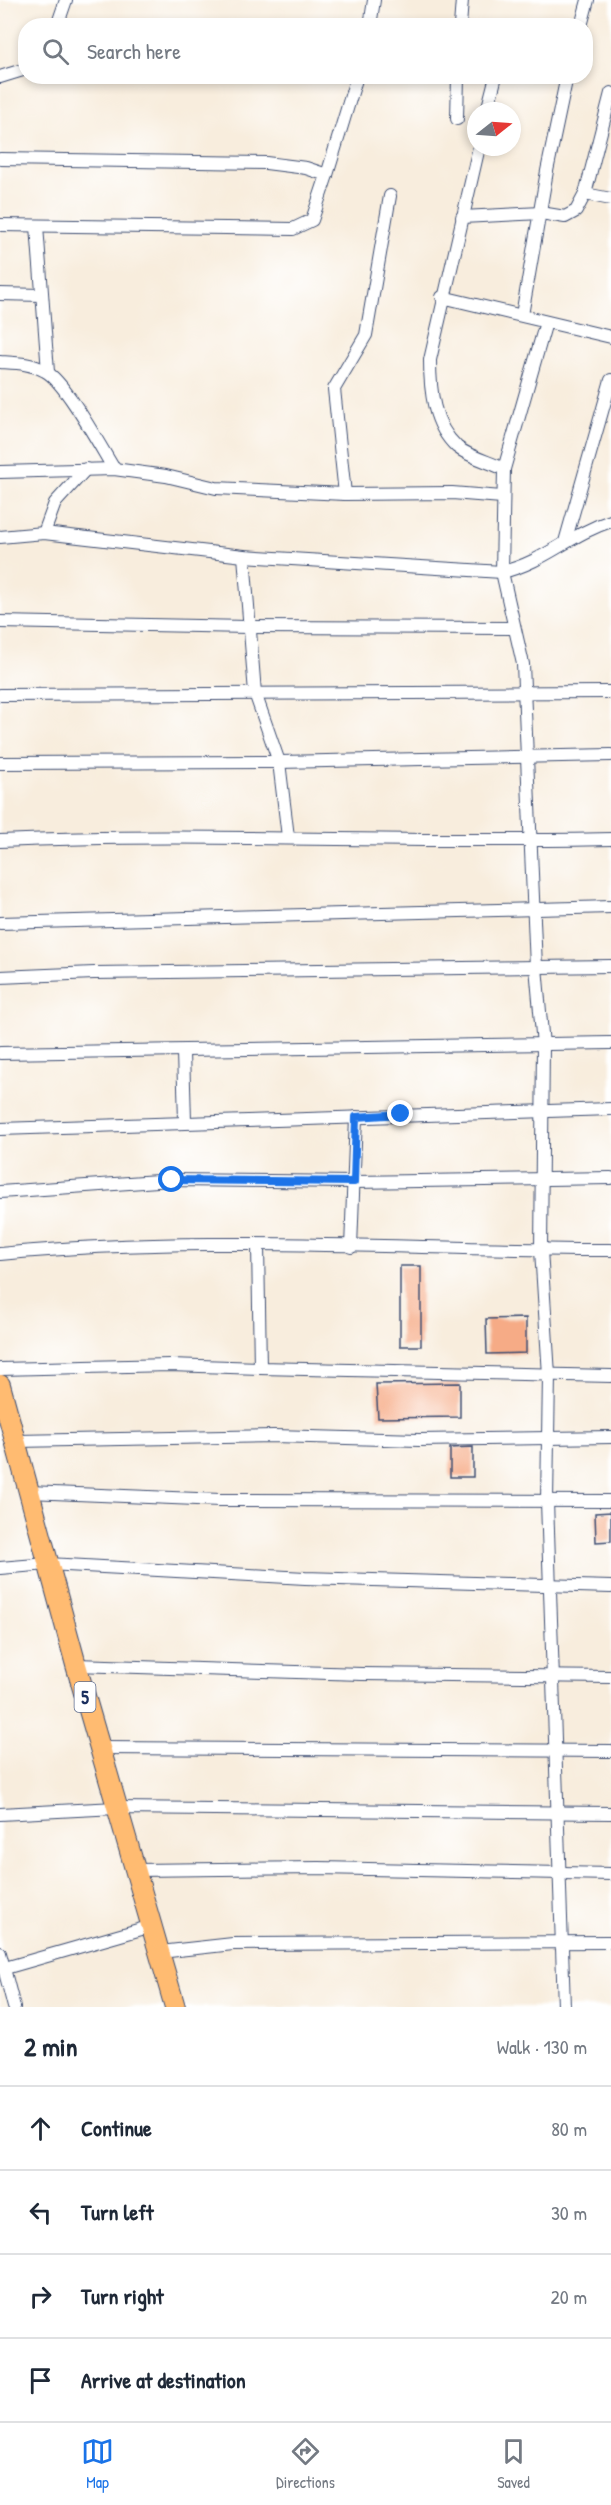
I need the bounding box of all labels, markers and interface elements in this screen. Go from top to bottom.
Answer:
search box [18,18,593,84]
icon: search [39,35,72,68]
text: Search here [87,36,181,66]
north arrow [467,102,521,156]
route end [387,1100,413,1126]
route start [158,1166,184,1192]
road number: 5 [74,1682,96,1712]
text: 2 min [24,2029,77,2064]
text: Walk · 130 m [497,2033,587,2060]
icon: ahead [24,2112,57,2145]
text: Continue [81,2113,152,2143]
text: 80 m [551,2115,587,2142]
icon: left [24,2196,57,2229]
text: Turn left [81,2197,154,2227]
text: 30 m [551,2199,587,2226]
icon: right [24,2280,57,2313]
text: Turn right [81,2281,164,2311]
text: 20 m [550,2283,587,2310]
icon: arrive [24,2364,57,2397]
text: Arrive at destination [81,2365,246,2395]
tab: Map [81,2435,114,2493]
tab: Directions [276,2435,335,2493]
tab: Saved [497,2435,530,2493]

